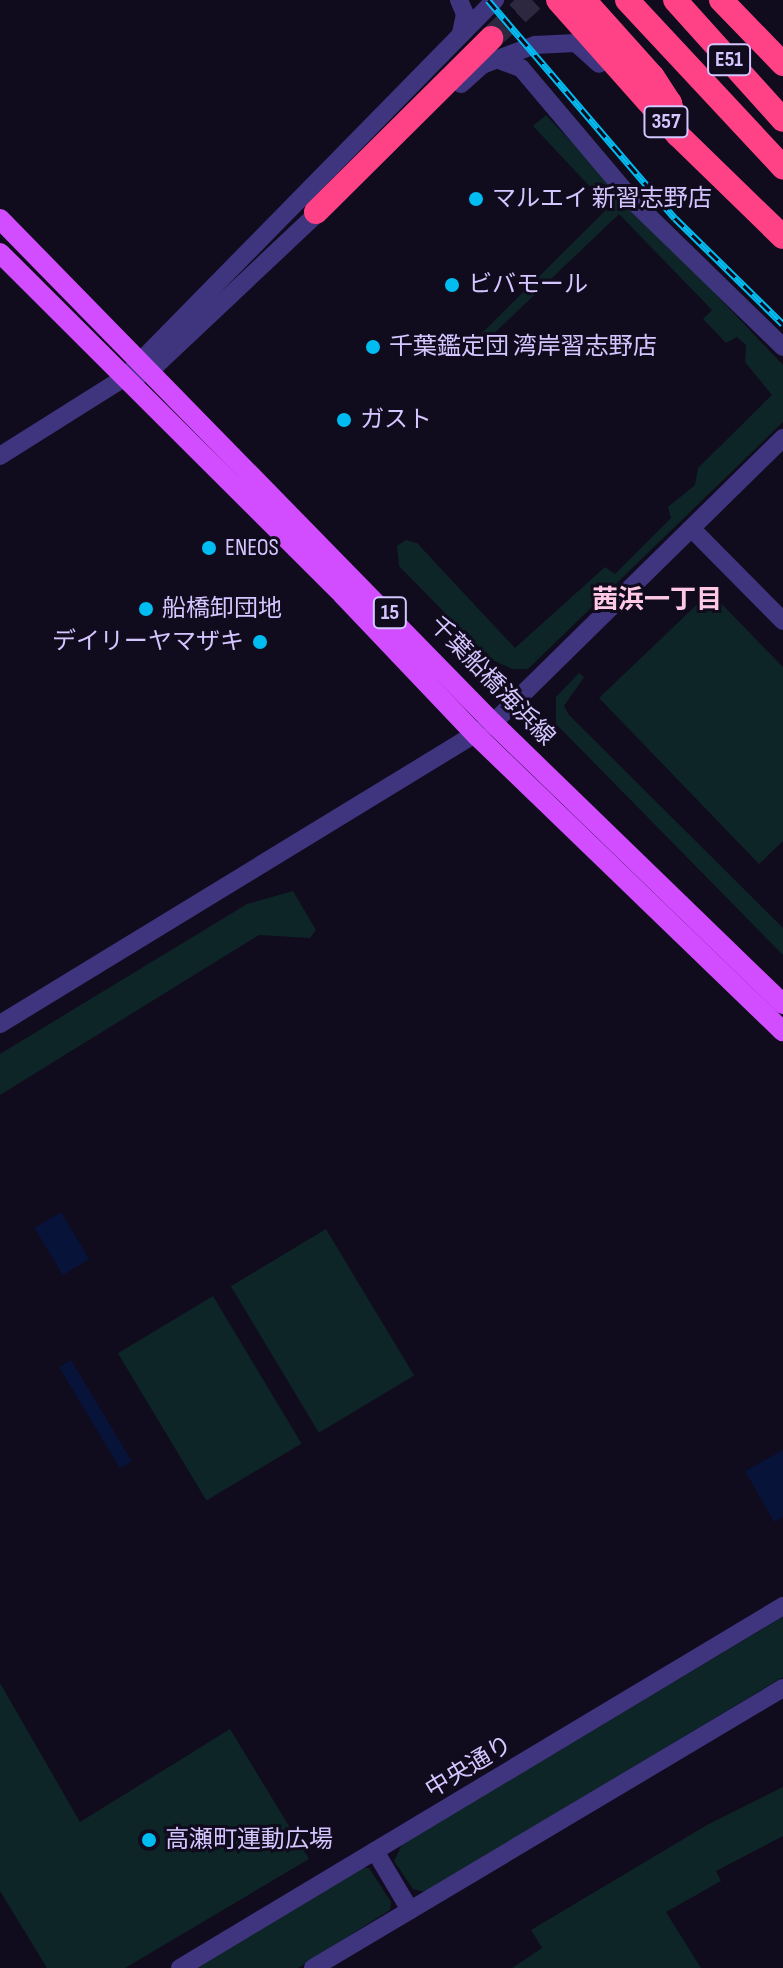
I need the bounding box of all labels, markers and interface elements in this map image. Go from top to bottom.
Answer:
road number: E51 [707,42,751,78]
road number: 357 [642,104,690,140]
place label: マルエイ 新習志野店 [492,185,712,213]
marker: マルエイ 新習志野店 [467,190,485,208]
place label: ビバモール [468,271,588,299]
marker: ビバモール [443,276,461,294]
place label: 千葉鑑定団 湾岸習志野店 [389,333,657,361]
marker: 千葉鑑定団 湾岸習志野店 [364,338,382,356]
place label: ガスト [360,406,432,434]
marker: ガスト [335,411,353,429]
place label: ENEOS [225,534,279,562]
marker: ENEOS [200,539,218,557]
district label: 茜浜一丁目 [592,585,722,617]
place label: 船橋卸団地 [162,595,282,623]
road number: 15 [372,595,408,631]
marker: 船橋卸団地 [137,600,155,618]
street label: 千葉船橋海浜線 [423,611,561,751]
place label: デイリーヤマザキ [52,628,244,656]
marker: デイリーヤマザキ [251,633,269,651]
street label: 中央通り [420,1730,518,1804]
place label: 高瀬町運動広場 [165,1826,333,1854]
marker: 高瀬町運動広場 [140,1831,158,1849]

